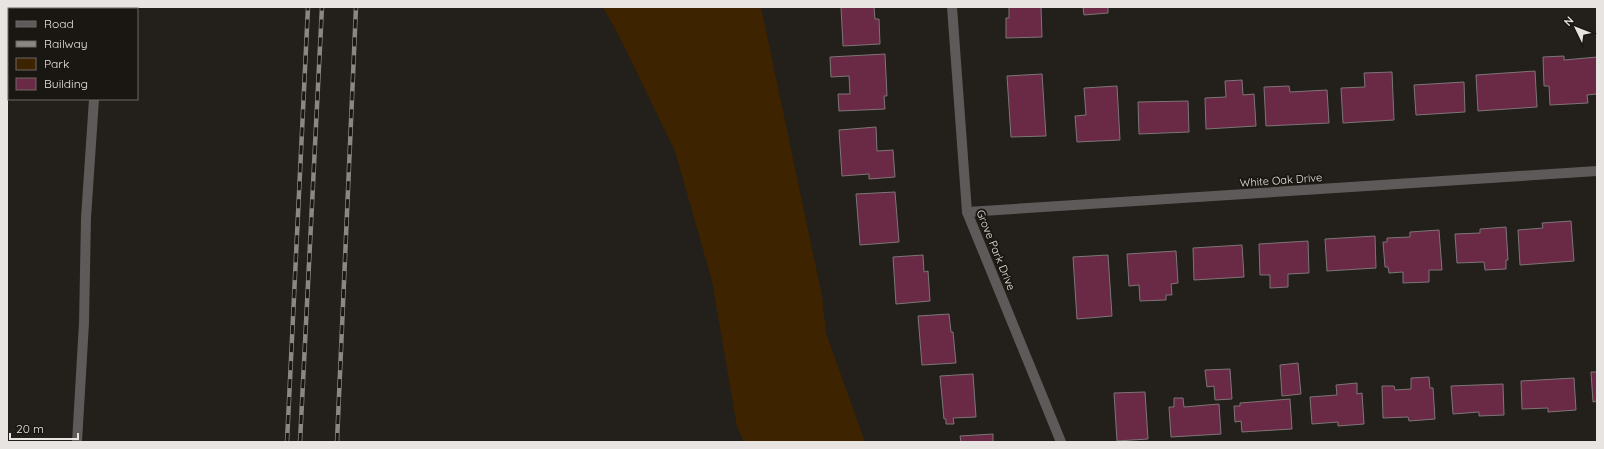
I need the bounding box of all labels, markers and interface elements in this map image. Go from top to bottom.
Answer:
legend [8,8,138,100]
north arrow [1556,8,1596,48]
text: N [1561,13,1577,29]
text: Road [44,16,74,31]
text: Railway [44,36,88,51]
text: Park [44,56,69,71]
text: Building [44,76,88,91]
street label: White Oak Drive [1239,170,1323,190]
street label: Grove Park Drive [973,208,1019,292]
scale bar [10,415,78,441]
text: 20 m [16,421,44,436]

